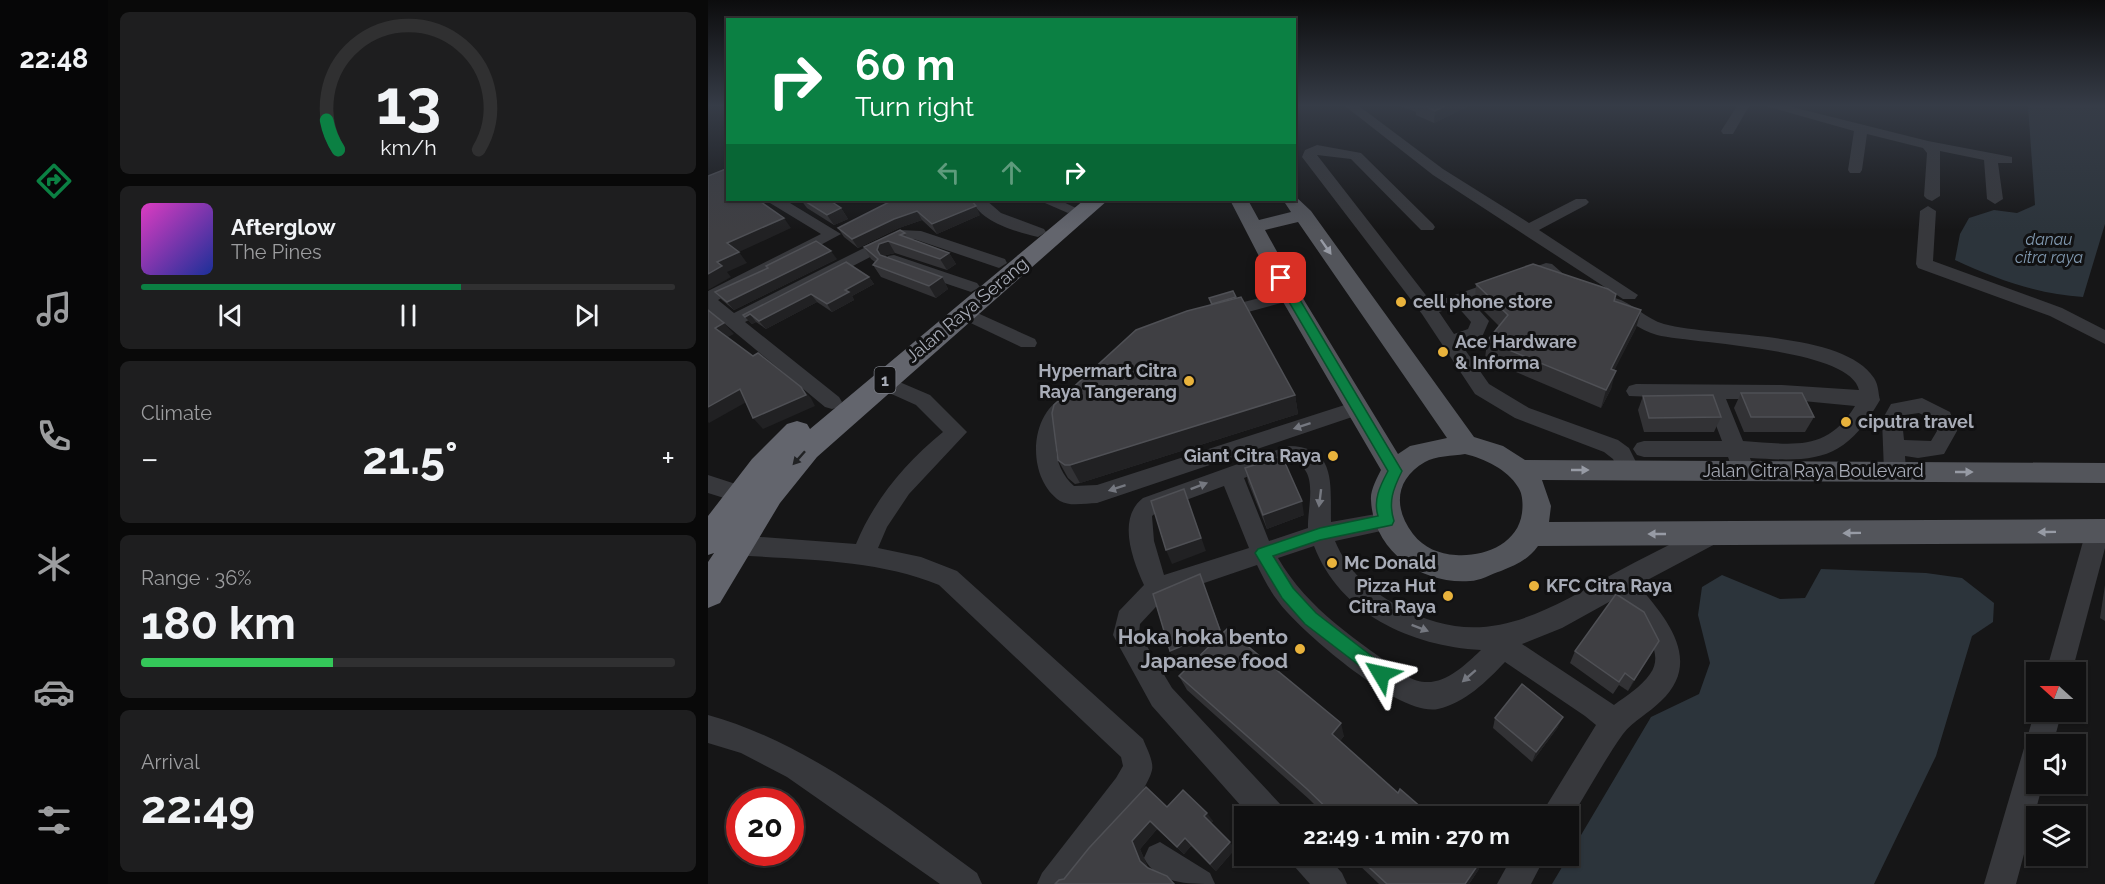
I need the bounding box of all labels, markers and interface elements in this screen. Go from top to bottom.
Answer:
text: 60 m [855,41,955,90]
icon: right [756,42,834,120]
text: 22:48 [20,43,88,74]
text: 13 [375,65,441,139]
text: Turn right [855,91,974,122]
text: km/h [380,136,436,161]
icon: left [932,156,965,189]
icon: ahead [995,156,1028,189]
icon: right [1058,156,1091,189]
icon: directions [33,160,75,202]
text: Afterglow [231,214,336,240]
water label: danau citra raya [2015,230,2083,267]
one-way arrow [1320,238,1332,254]
text: The Pines [231,240,322,264]
pin [1255,252,1306,303]
street label: Jalan Raya Serang [902,253,1032,367]
icon: arrive [1264,261,1297,294]
icon: music [33,288,75,330]
place label: cell phone store [1413,291,1553,312]
marker: cell phone store [1394,295,1408,309]
icon: previous [214,299,247,332]
icon: pause [392,299,425,332]
icon: next [570,299,603,332]
place label: Ace Hardware & Informa [1455,331,1577,373]
marker: Ace Hardware & Informa [1436,345,1450,359]
place label: Hypermart Citra Raya Tangerang [1038,360,1177,402]
road number: 1 [874,367,896,393]
marker: Hypermart Citra Raya Tangerang [1182,374,1196,388]
text: Climate [141,401,212,425]
place label: ciputra travel [1858,411,1974,432]
icon: phone [33,415,75,457]
marker: ciputra travel [1839,415,1853,429]
one-way arrow [1293,422,1311,431]
text: 21.5° [362,432,458,485]
text: − [141,439,159,478]
text: + [661,439,675,478]
place label: Giant Citra Raya [1184,445,1321,466]
marker: Giant Citra Raya [1326,449,1340,463]
one-way arrow [793,450,806,465]
street label: Jalan Citra Raya Boulevard [1702,460,1924,481]
one-way arrow [1571,465,1590,475]
one-way arrow [1955,467,1974,477]
one-way arrow [1190,481,1208,491]
one-way arrow [1108,483,1126,493]
one-way arrow [1316,489,1325,508]
one-way arrow [2037,527,2056,536]
one-way arrow [1842,529,1861,538]
one-way arrow [1647,530,1666,539]
icon: climate [33,543,75,585]
place label: Mc Donald [1344,552,1436,573]
marker: Mc Donald [1325,556,1339,570]
text: Range · 36% [141,566,252,590]
place label: Pizza Hut Citra Raya [1349,575,1436,617]
place label: KFC Citra Raya [1546,575,1672,596]
marker: KFC Citra Raya [1527,579,1541,593]
marker: Pizza Hut Citra Raya [1441,589,1455,603]
text: 180 km [141,597,296,650]
one-way arrow [1411,623,1429,633]
place label: Hoka hoka bento Japanese food [1118,624,1288,673]
marker: Hoka hoka bento Japanese food [1293,642,1307,656]
position arrow [1349,642,1413,706]
north arrow [2026,662,2086,722]
map controls [2026,662,2086,866]
one-way arrow [1462,669,1477,682]
icon: car [33,671,75,713]
button: sound [2026,734,2086,794]
text: Arrival [141,750,200,774]
text: 22:49 [141,781,255,834]
speed limit sign: 20 [726,788,804,866]
icon: filters [33,799,75,841]
button: layers [2026,806,2086,866]
text: 22:49 · 1 min · 270 m [1303,823,1510,849]

